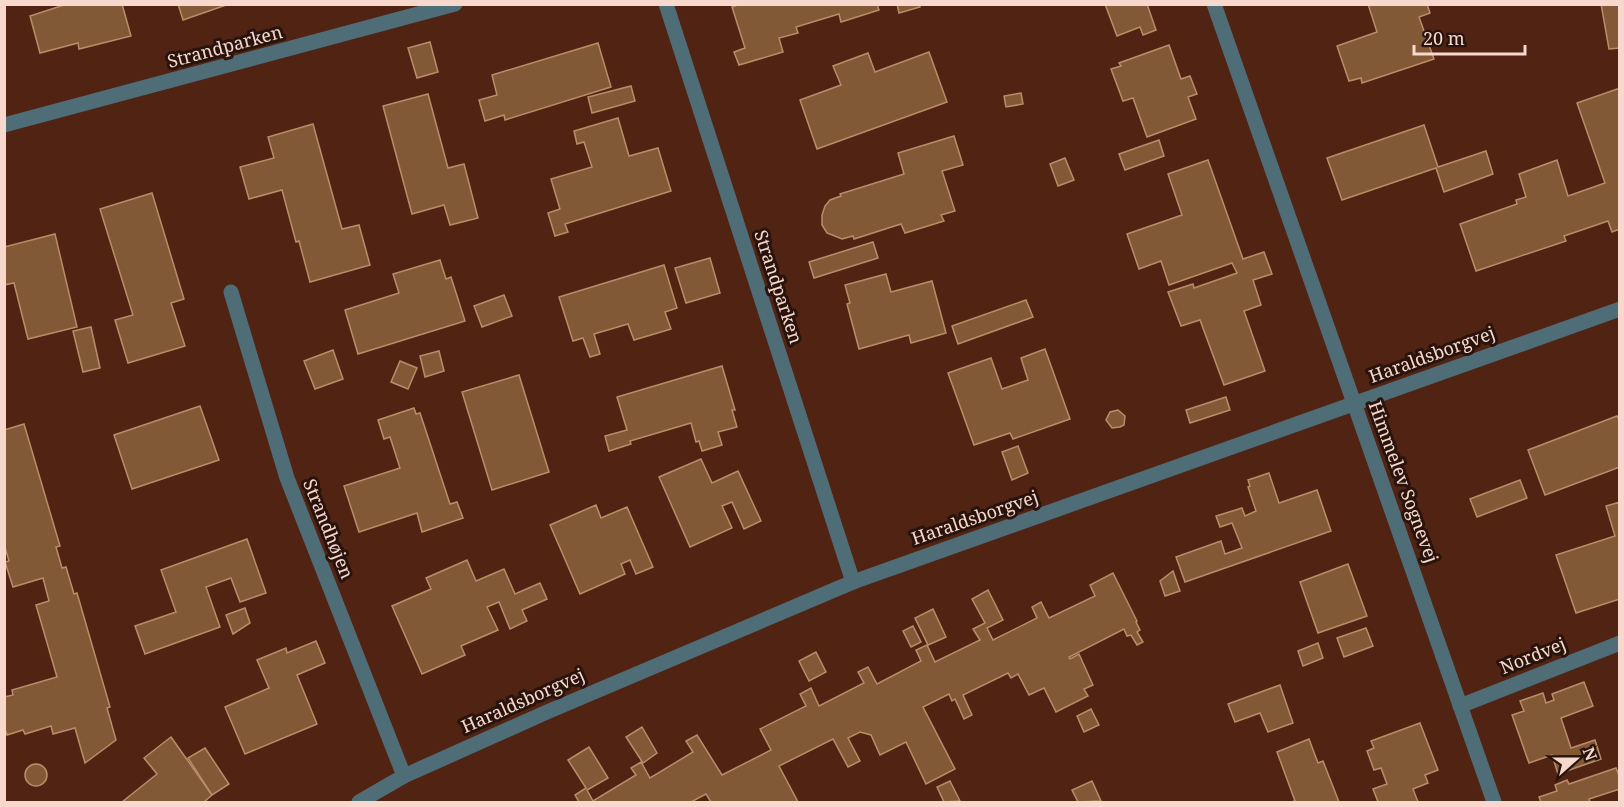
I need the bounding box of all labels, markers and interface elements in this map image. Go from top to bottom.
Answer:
scale bar [1414,18,1525,56]
street label: Strandparken [165,19,285,73]
text: 20 m [1423,26,1465,50]
street label: Strandparken [749,227,809,347]
street label: Haraldsborgvej [1365,320,1498,388]
street label: Himmelev Sognevej [1363,397,1444,566]
street label: Strandhøjen [298,475,360,582]
street label: Haraldsborgvej [908,484,1041,550]
street label: Nordvej [1496,631,1569,679]
street label: Haraldsborgvej [457,662,588,738]
north arrow [1546,729,1606,789]
text: N [1577,744,1603,764]

